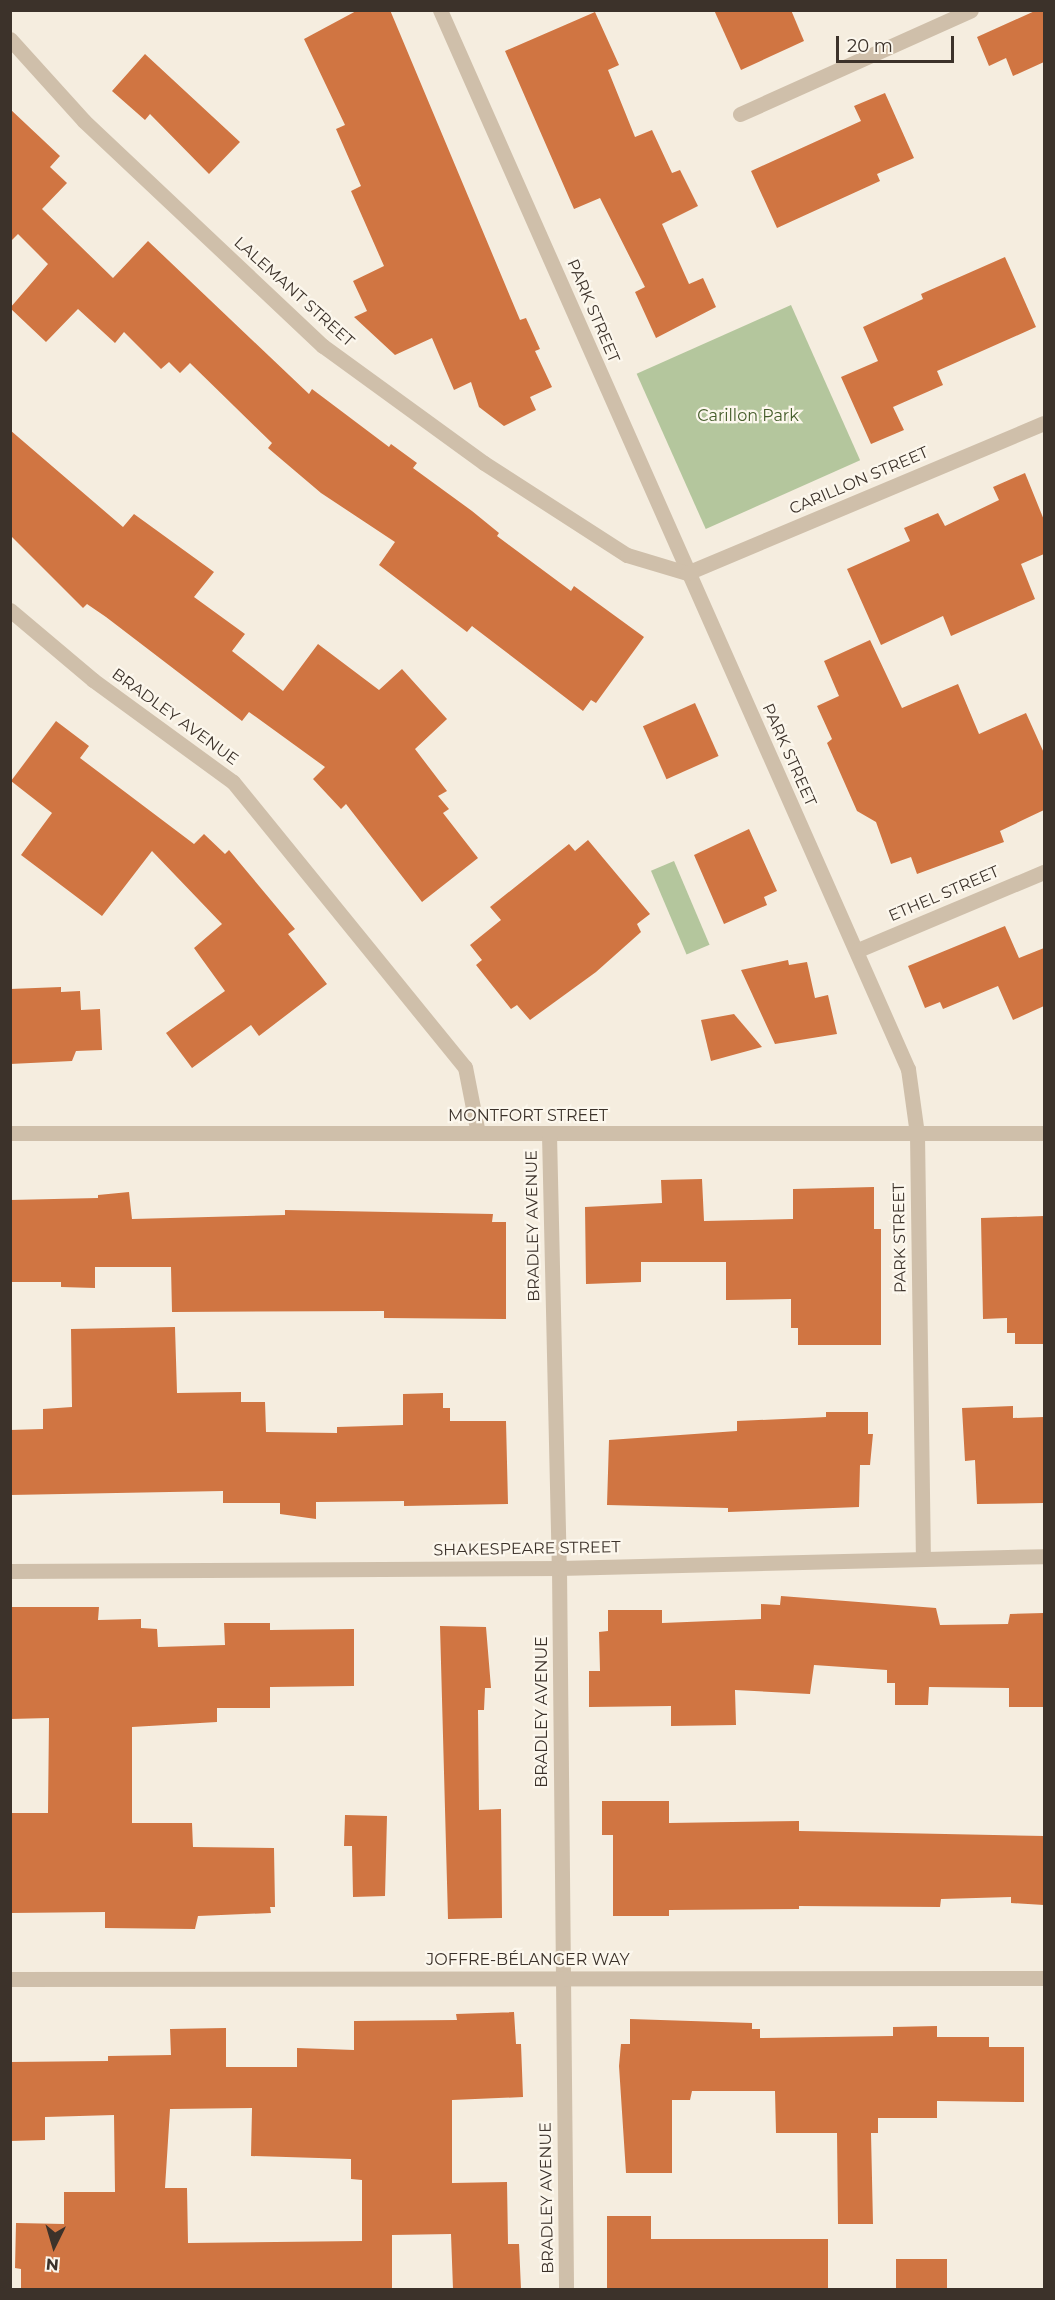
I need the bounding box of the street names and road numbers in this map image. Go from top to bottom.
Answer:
street label: LALEMANT STREET [230,233,358,351]
street label: PARK STREET [563,256,623,366]
street label: CARILLON STREET [787,443,931,519]
street label: BRADLEY AVENUE [108,665,242,769]
street label: PARK STREET [758,701,820,809]
street label: ETHEL STREET [886,862,1002,926]
street label: MONTFORT STREET [448,1106,608,1126]
street label: BRADLEY AVENUE [522,1150,544,1302]
street label: PARK STREET [889,1183,911,1293]
street label: SHAKESPEARE STREET [433,1538,621,1560]
street label: BRADLEY AVENUE [532,1636,552,1788]
street label: JOFFRE-BÉLANGER WAY [426,1950,630,1970]
street label: BRADLEY AVENUE [536,2122,558,2274]

